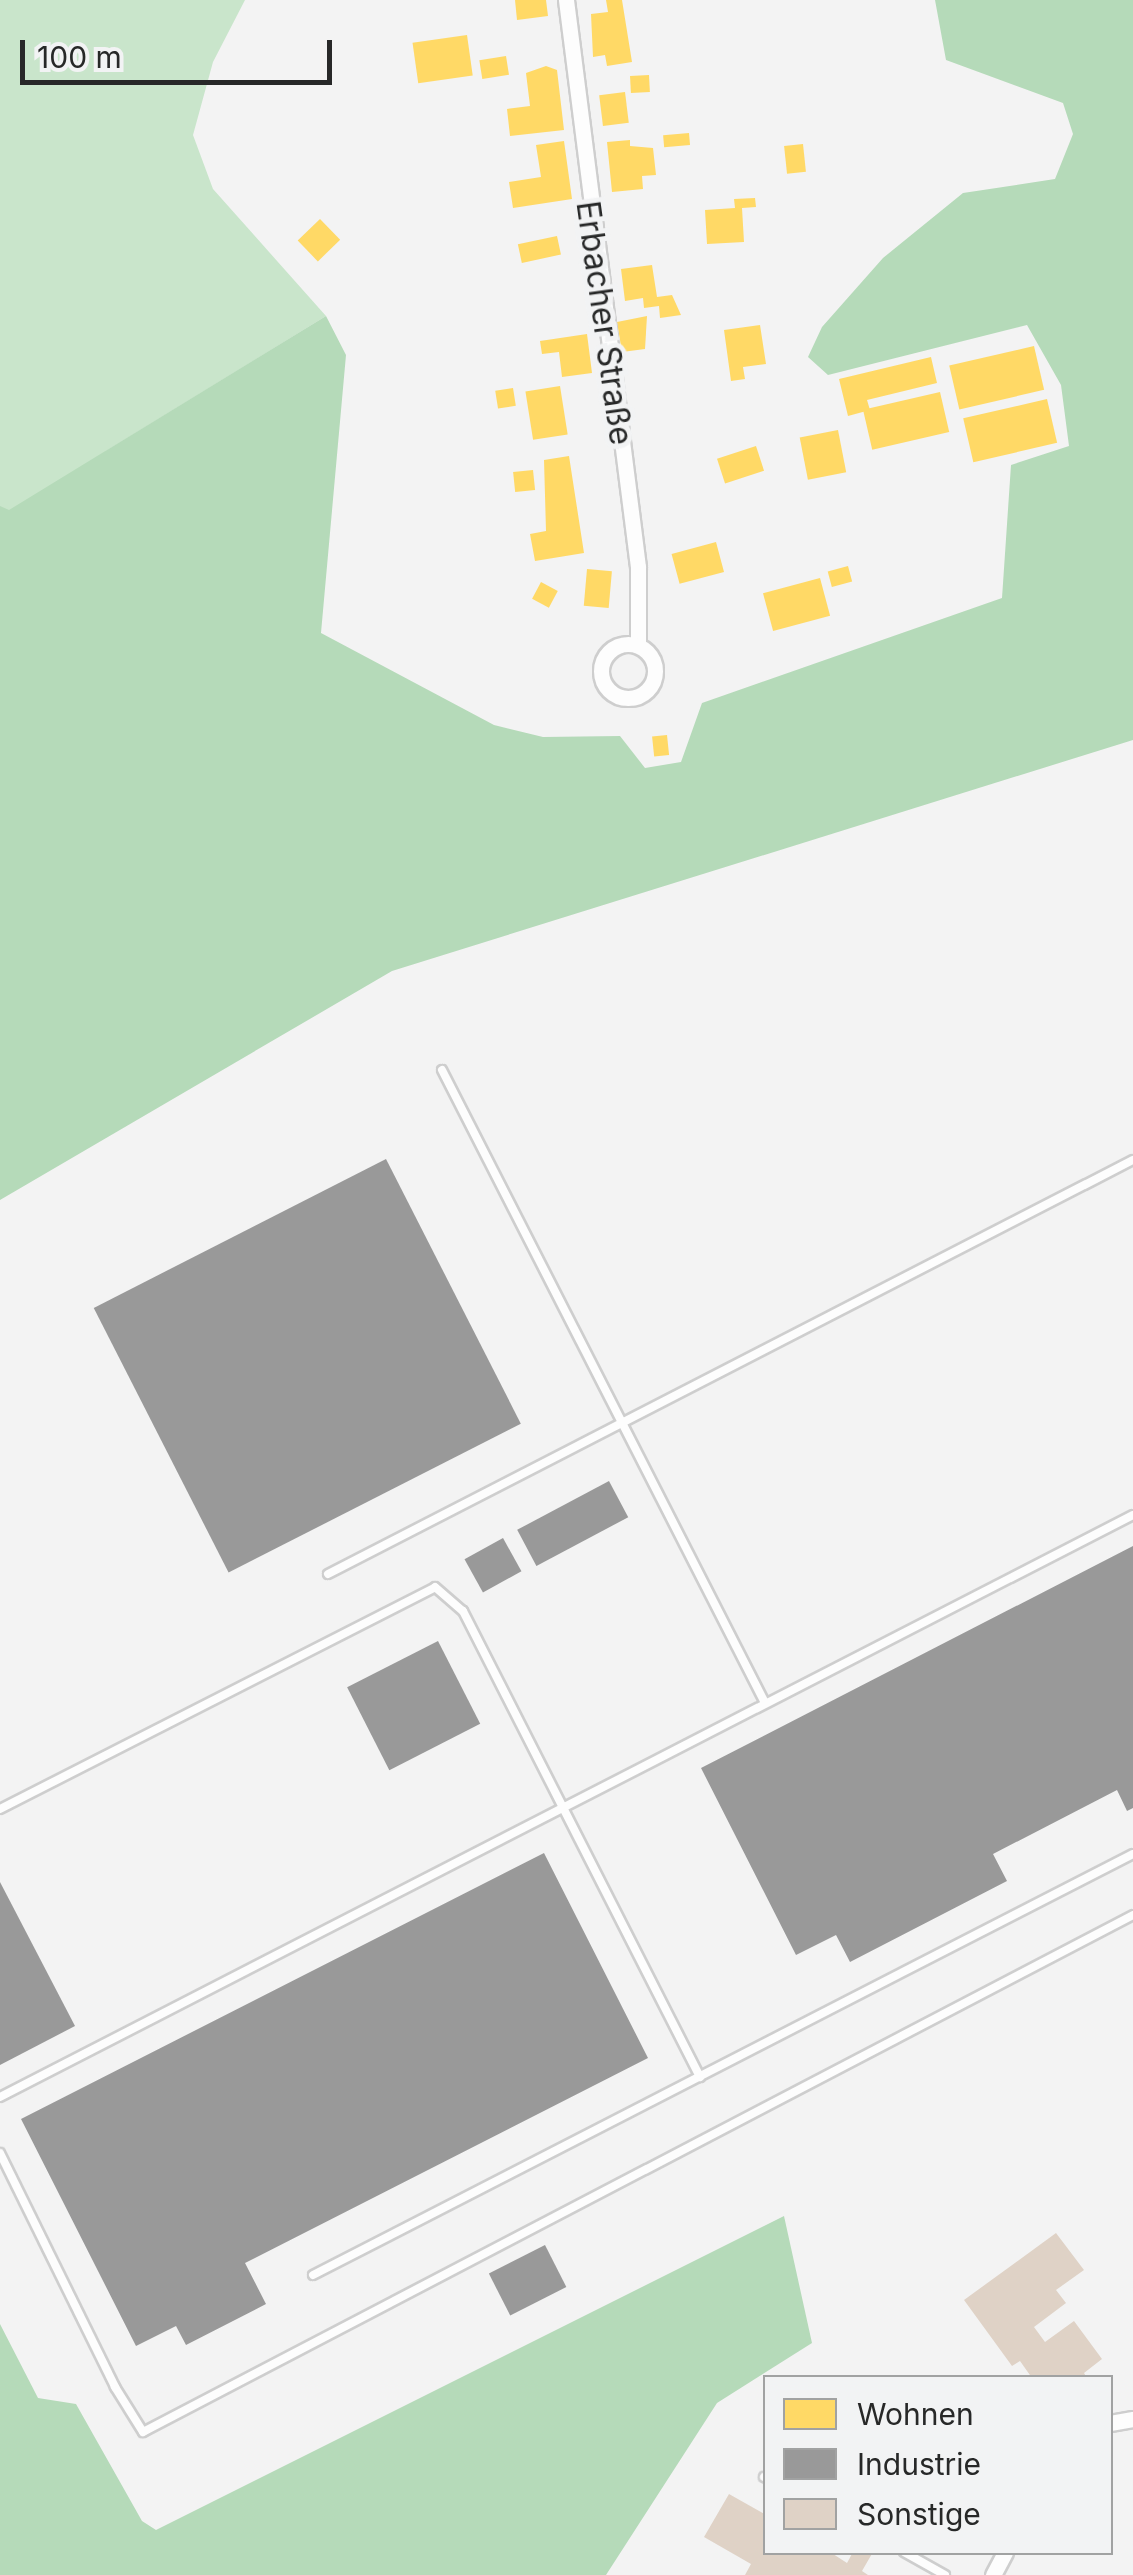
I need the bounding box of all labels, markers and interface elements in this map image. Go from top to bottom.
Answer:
scale bar [25,20,338,82]
text: 100 m [37,39,122,75]
street label: Erbacher Straße [568,199,640,447]
legend [763,2375,1113,2555]
text: Wohnen [857,2396,974,2432]
text: Industrie [857,2446,981,2482]
text: Sonstige [857,2496,981,2532]

